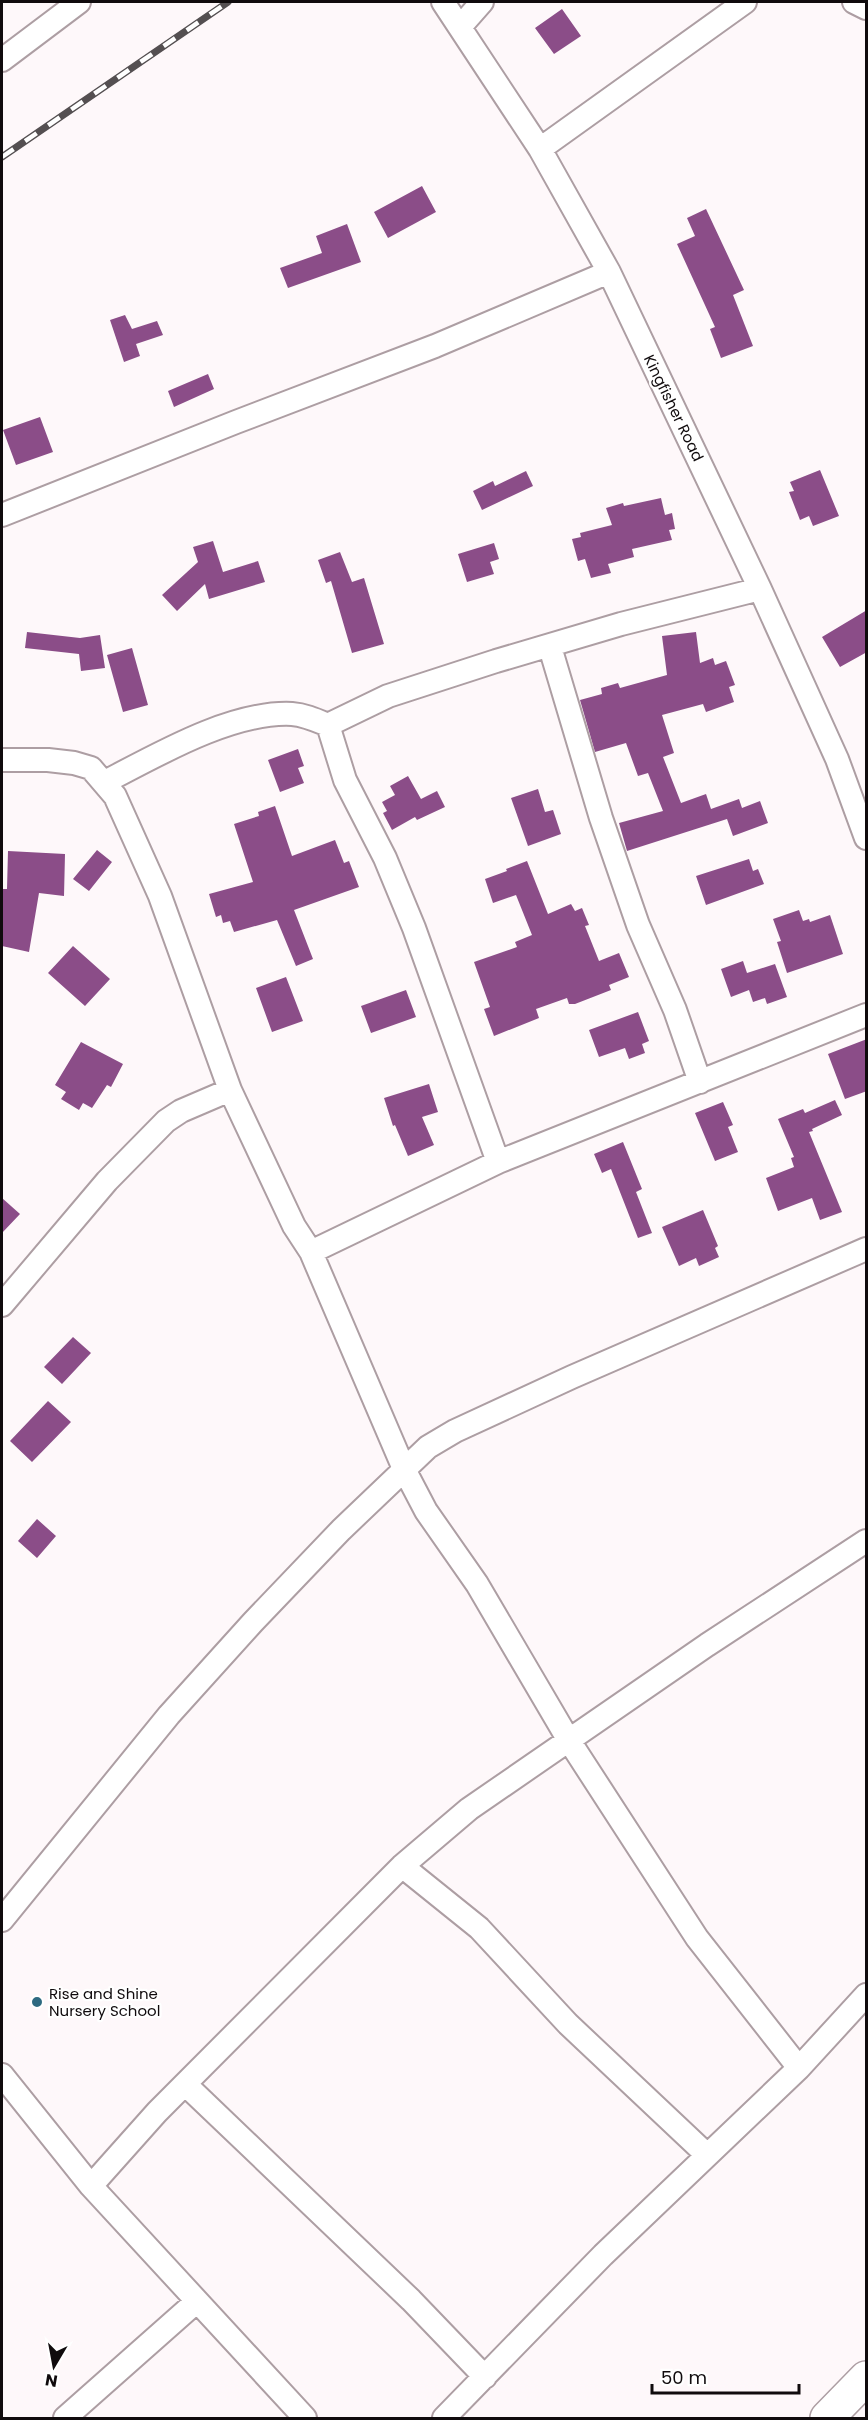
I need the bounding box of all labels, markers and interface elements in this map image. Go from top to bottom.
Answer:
street label: Kingfisher Road [639,351,709,465]
place label: Rise and Shine Nursery School [49,1983,160,2021]
marker: Rise and Shine Nursery School [30,1995,44,2009]
north arrow [24,2336,84,2396]
scale bar [652,2357,799,2395]
text: 50 m [661,2365,707,2390]
text: N [44,2368,59,2393]

